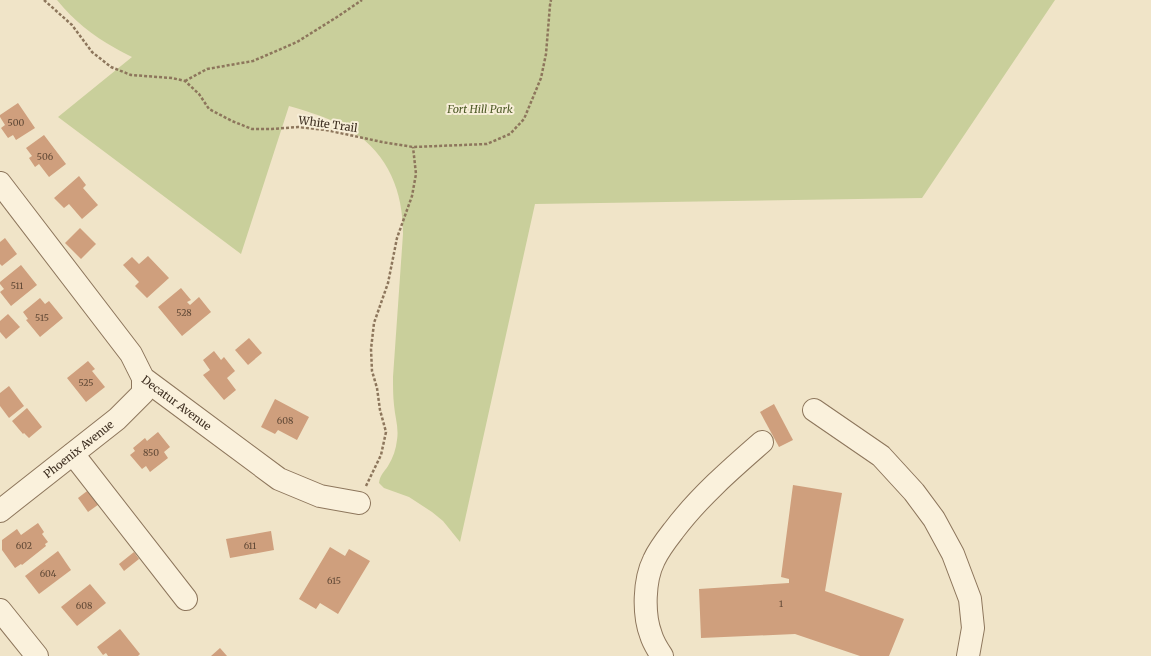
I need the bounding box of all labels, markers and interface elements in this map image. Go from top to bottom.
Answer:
park label: Fort Hill Park [446,102,513,116]
street label: White Trail [297,113,359,135]
house number: 500 [8,117,25,128]
house number: 506 [37,151,54,162]
house number: 511 [11,280,23,291]
house number: 528 [176,307,192,318]
house number: 515 [35,312,49,323]
street label: Decatur Avenue [139,372,214,433]
house number: 525 [78,377,94,388]
house number: 608 [277,415,293,426]
street label: Phoenix Avenue [41,417,117,481]
house number: 850 [143,447,159,458]
house number: 602 [16,540,32,551]
house number: 611 [244,540,256,551]
house number: 604 [40,568,57,579]
house number: 615 [327,575,341,586]
house number: 1 [779,598,783,609]
house number: 608 [76,600,92,611]

